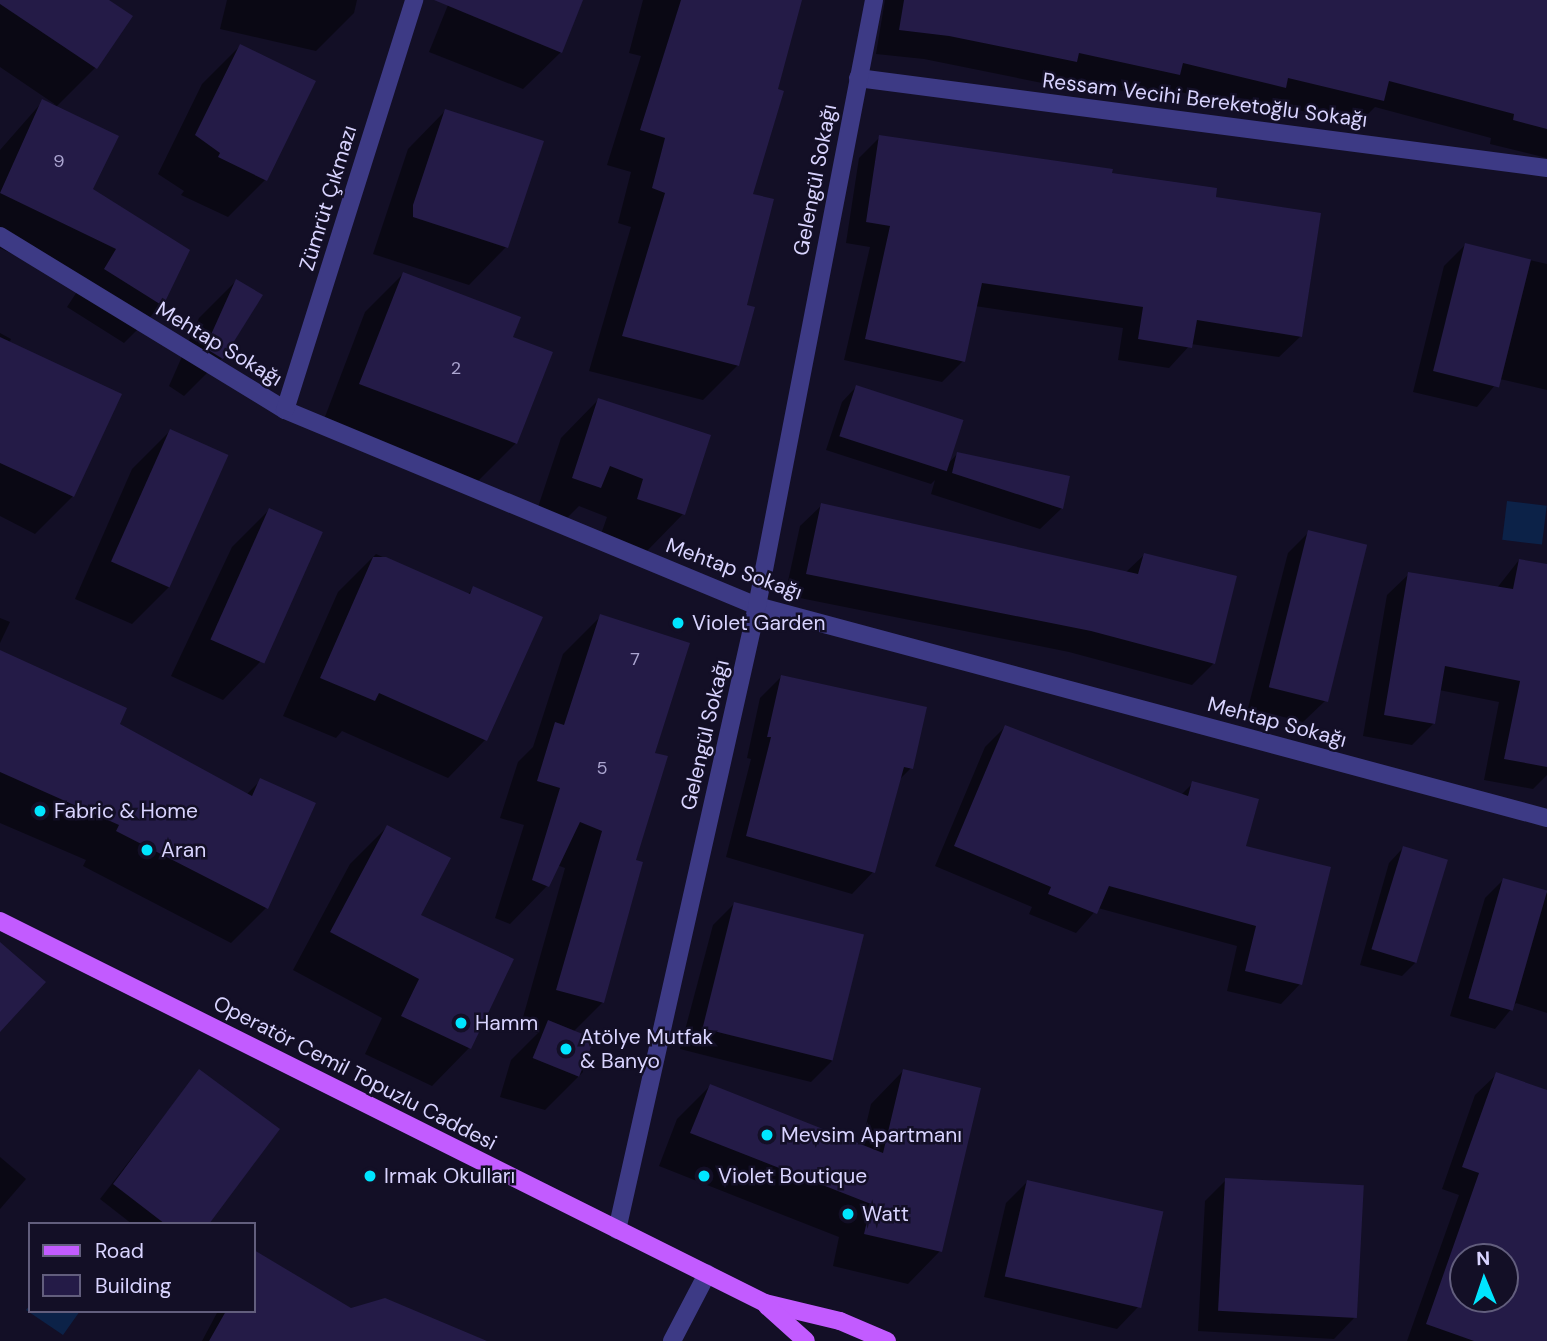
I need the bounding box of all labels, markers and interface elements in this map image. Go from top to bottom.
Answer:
street label: Ressam Vecihi Bereketoğlu Sokağı [1041,68,1369,132]
street label: Gelengül Sokağı [788,102,842,258]
street label: Zümrüt Çıkmazı [294,122,362,274]
house number: 9 [53,150,65,172]
street label: Mehtap Sokağı [151,296,287,392]
house number: 2 [451,357,461,379]
street label: Mehtap Sokağı [662,533,806,605]
place label: Violet Garden [692,610,825,636]
marker: Violet Garden [670,615,686,631]
house number: 7 [630,648,640,670]
street label: Gelengül Sokağı [675,657,735,813]
street label: Mehtap Sokağı [1205,691,1349,753]
house number: 5 [597,757,607,779]
place label: Fabric & Home [54,798,198,824]
marker: Fabric & Home [32,803,48,819]
place label: Aran [161,837,206,863]
marker: Aran [139,842,155,858]
street label: Operatör Cemil Topuzlu Caddesi [209,990,501,1156]
place label: Hamm [475,1010,538,1036]
marker: Hamm [453,1015,469,1031]
place label: Atölye Mutfak & Banyo [580,1024,713,1074]
marker: Atölye Mutfak & Banyo [558,1041,574,1057]
place label: Mevsim Apartmanı [781,1122,962,1148]
marker: Mevsim Apartmanı [759,1127,775,1143]
place label: Irmak Okulları [384,1163,515,1189]
place label: Violet Boutique [718,1163,867,1189]
marker: Irmak Okulları [362,1168,378,1184]
marker: Violet Boutique [696,1168,712,1184]
place label: Watt [862,1201,909,1227]
marker: Watt [840,1206,856,1222]
legend [28,1222,256,1313]
text: Road [95,1237,144,1265]
north arrow [1449,1243,1519,1313]
text: N [1476,1246,1491,1271]
text: Building [95,1272,171,1300]

